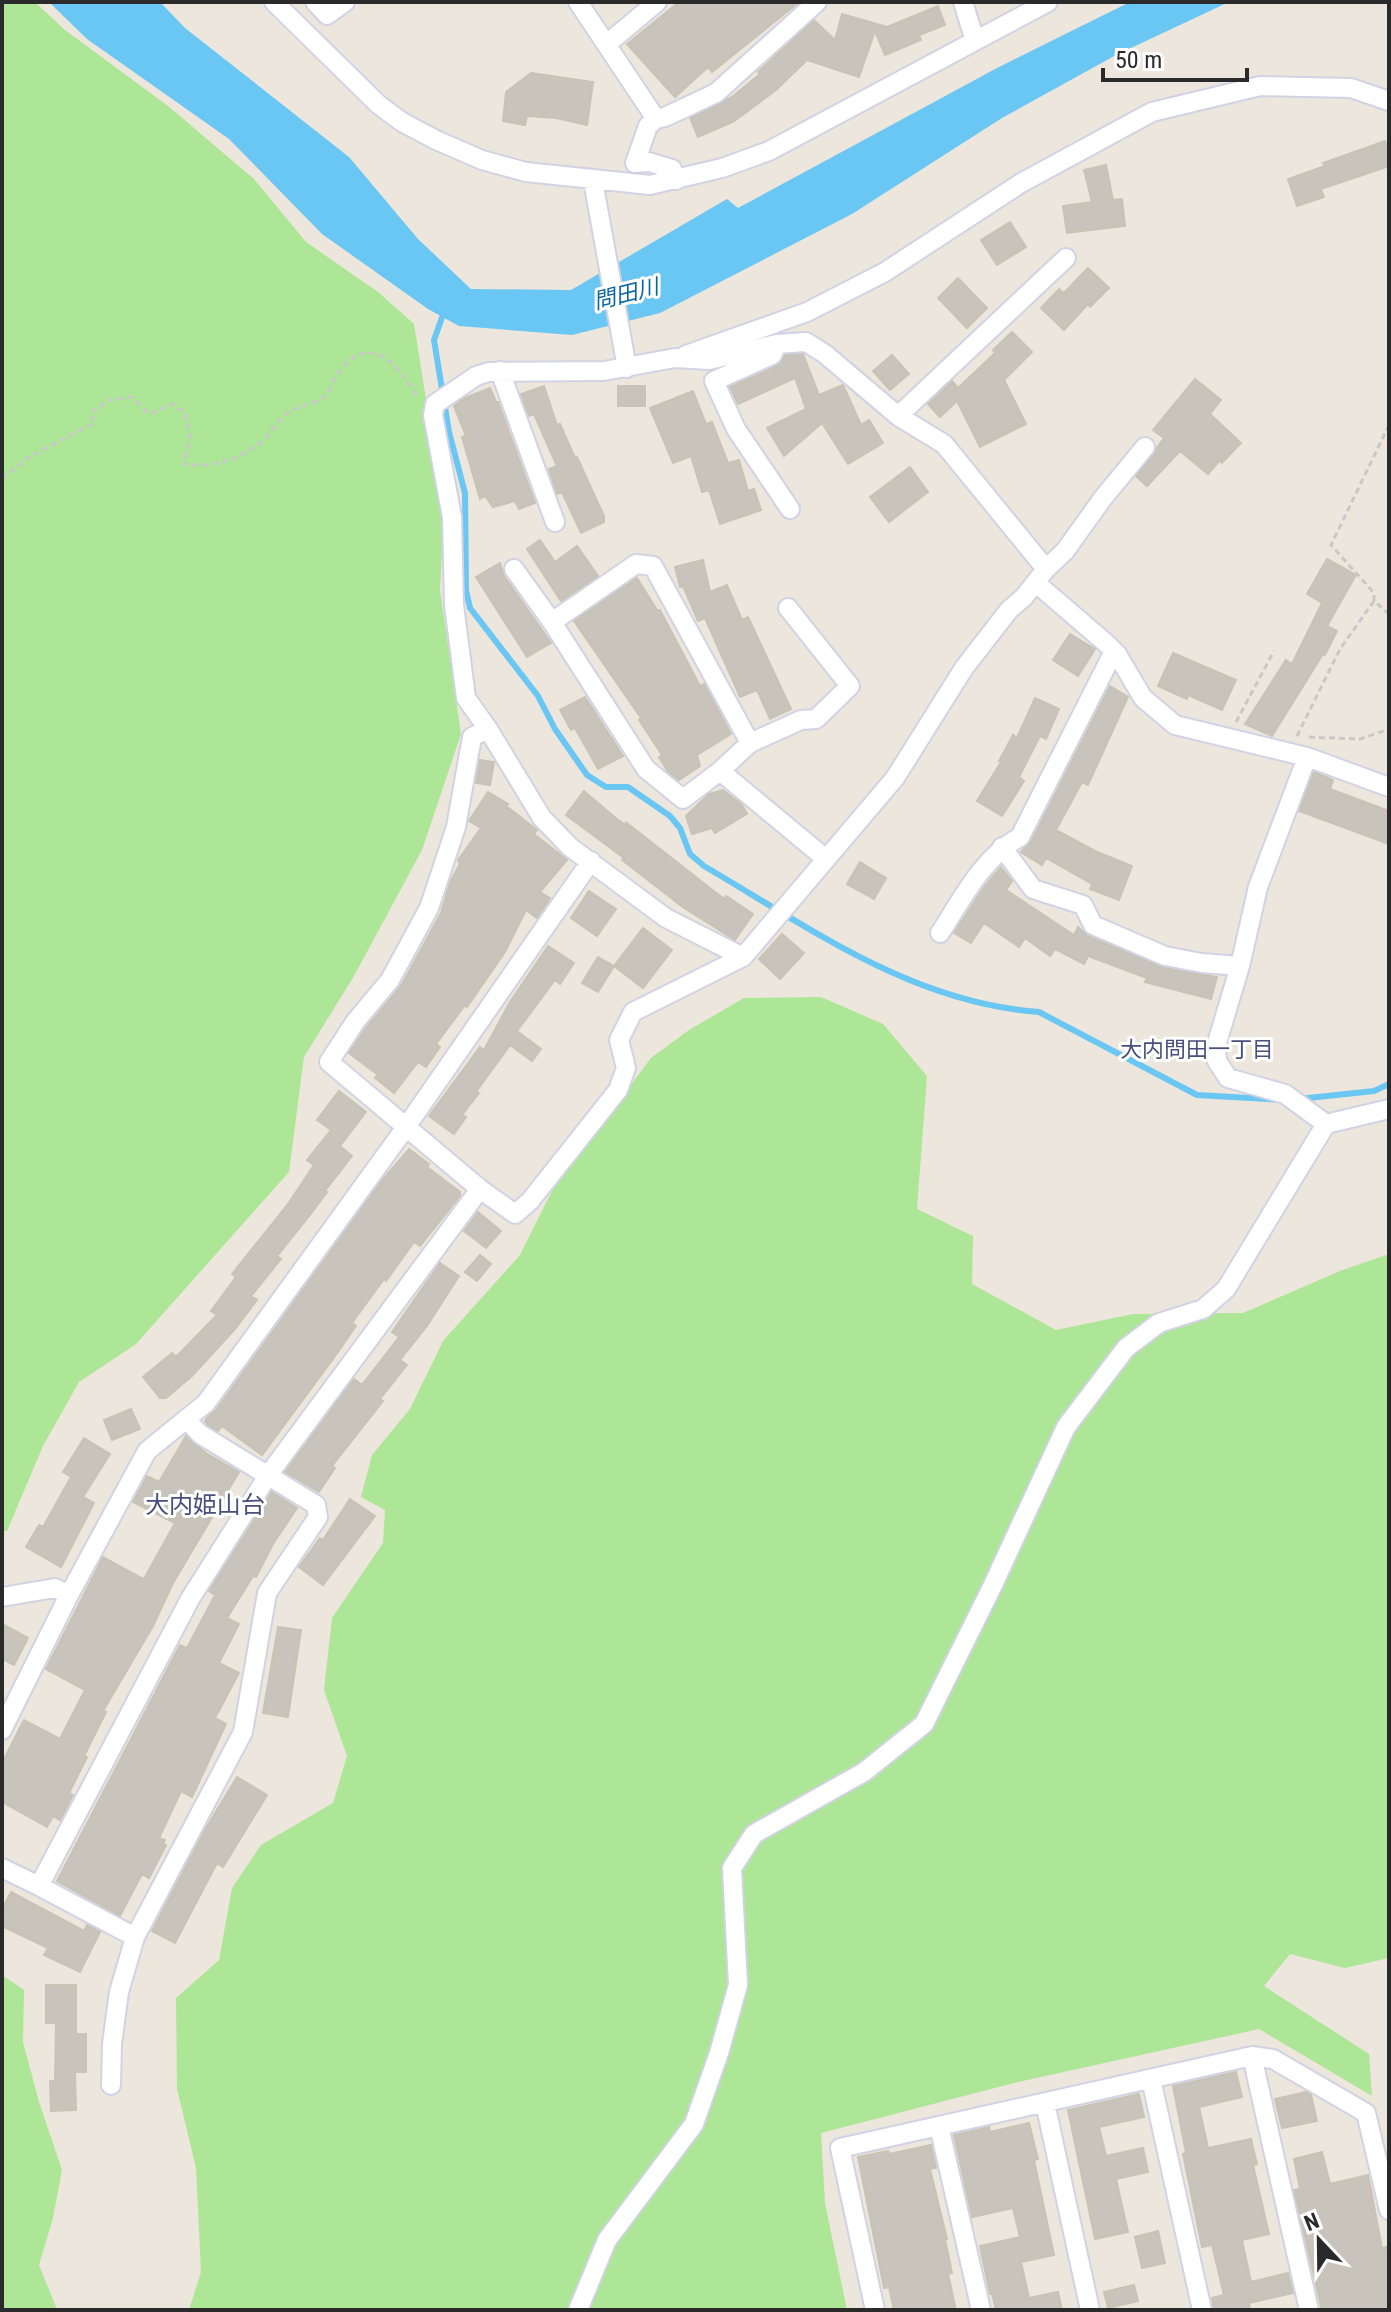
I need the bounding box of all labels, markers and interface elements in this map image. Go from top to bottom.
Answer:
scale bar [1103,32,1247,82]
text: 50 m [1115,46,1162,74]
water label: 問田川 [591,273,663,314]
district label: 大内問田一丁目 [1120,1037,1274,1062]
district label: 大内姫山台 [145,1491,265,1519]
north arrow [1279,2200,1359,2280]
text: N [1301,2208,1323,2236]

